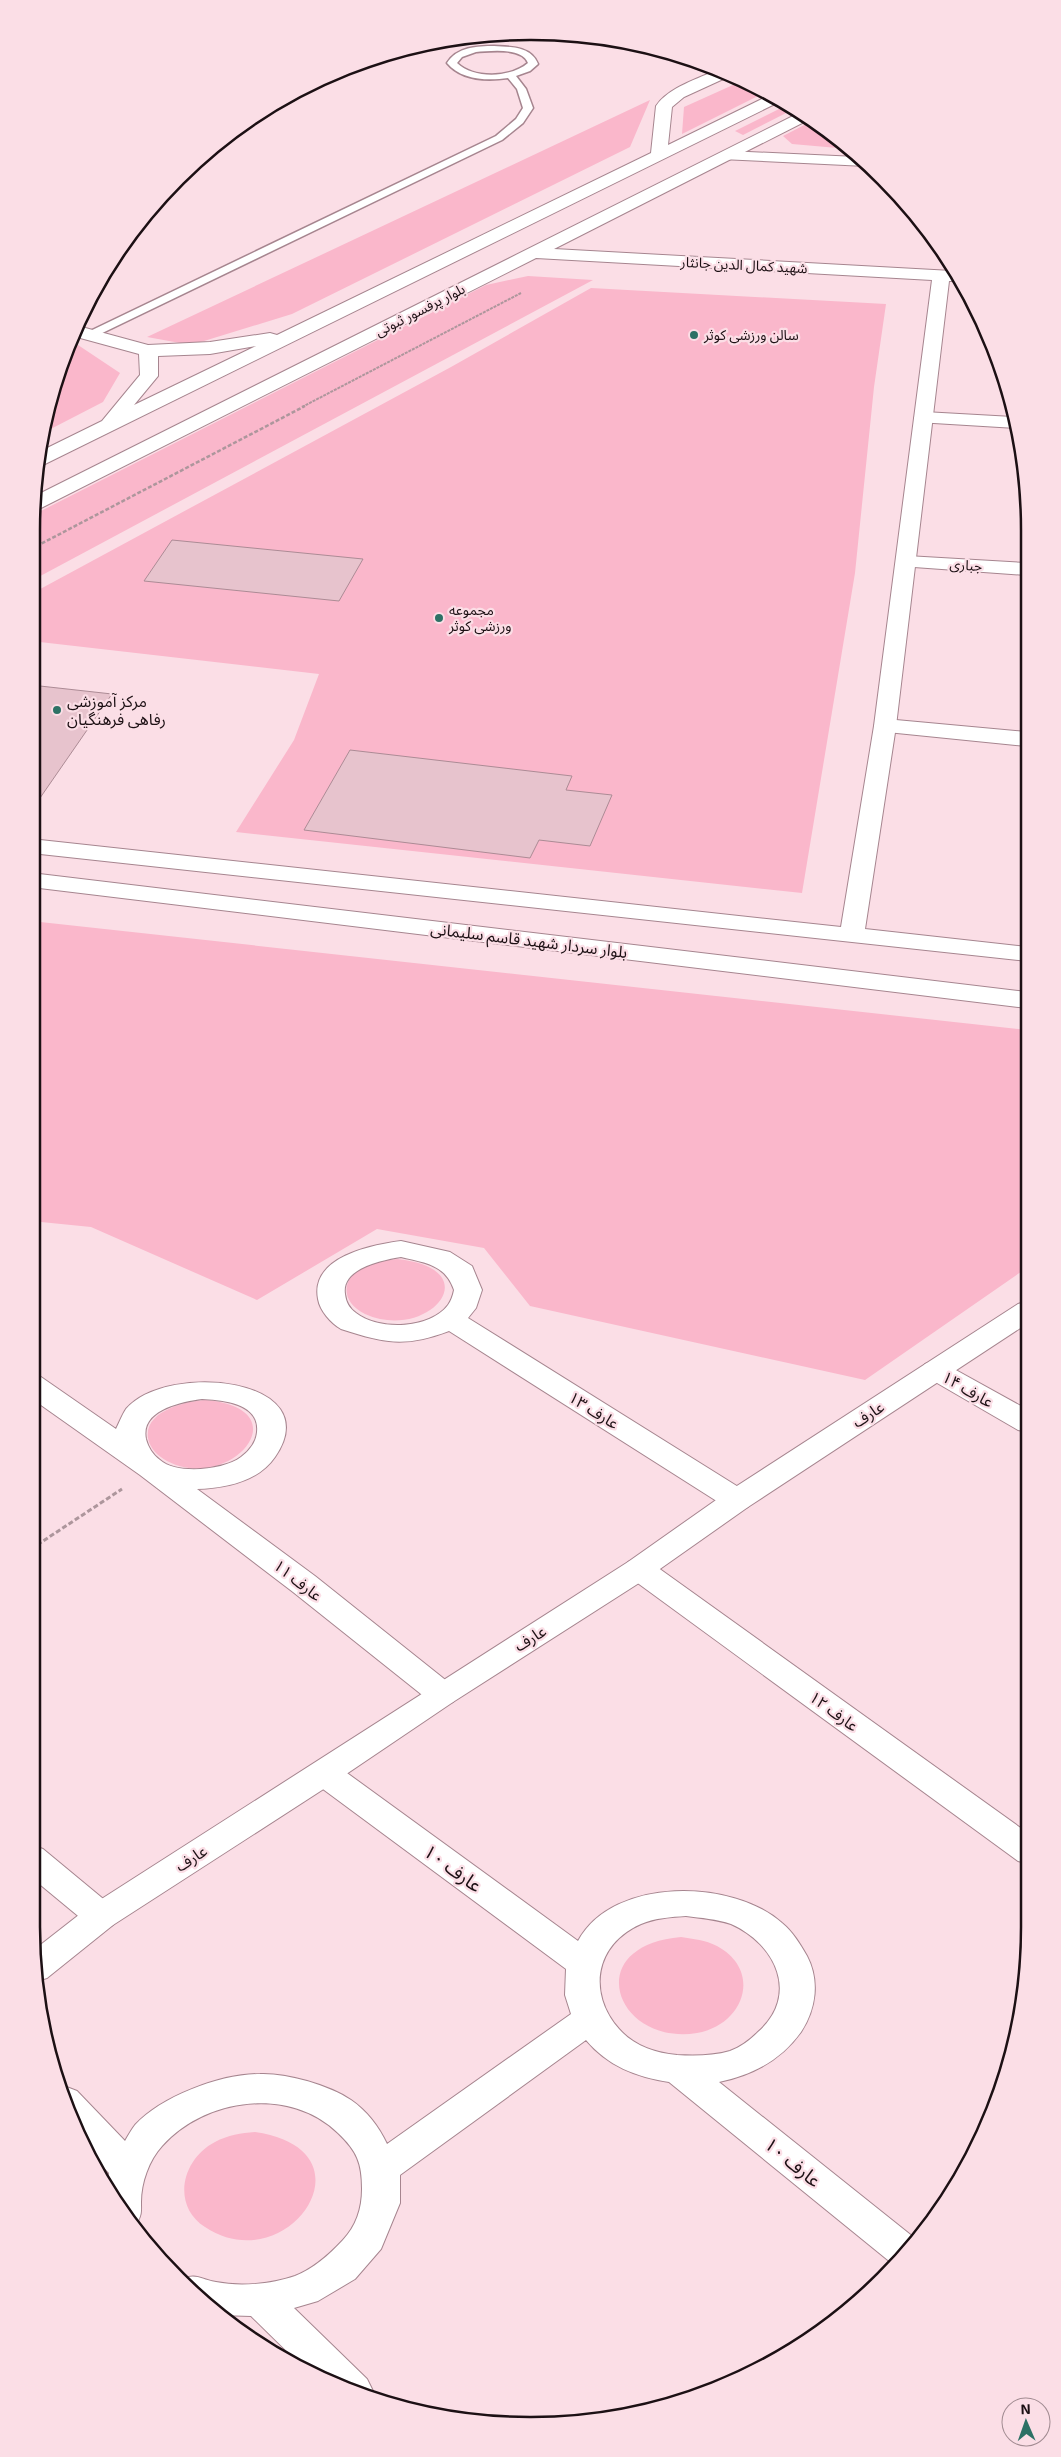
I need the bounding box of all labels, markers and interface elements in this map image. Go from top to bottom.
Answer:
street label: شهید کمال الدین جانثار [679,253,808,277]
street label: بلوار پرفسور ثبوتی [372,279,469,341]
place label: سالن ورزشی کوثر [703,326,799,344]
marker: سالن ورزشی کوثر [688,329,700,341]
street label: جباری [949,555,983,575]
place label: مجموعه ورزشی کوثر [448,601,512,635]
marker: مجموعه ورزشی کوثر [433,612,445,624]
place label: مرکز آموزشی رفاهی فرهنگیان [67,691,166,729]
marker: مرکز آموزشی رفاهی فرهنگیان [51,704,63,716]
street label: بلوار سردار شهید قاسم سلیمانی [429,918,629,965]
street label: عارف ۱۴ [939,1366,997,1412]
street label: عارف ۱۳ [565,1387,623,1433]
street label: عارف [848,1396,888,1432]
street label: عارف ۱۱ [270,1555,326,1605]
street label: عارف [510,1621,550,1655]
street label: عارف ۱۲ [806,1687,862,1735]
street label: عارف ۱۰ [419,1839,487,1897]
street label: عارف [171,1840,211,1876]
street label: عارف ۱۰ [760,2132,826,2192]
north arrow [1001,2397,1051,2447]
text: N [1020,2400,1031,2417]

